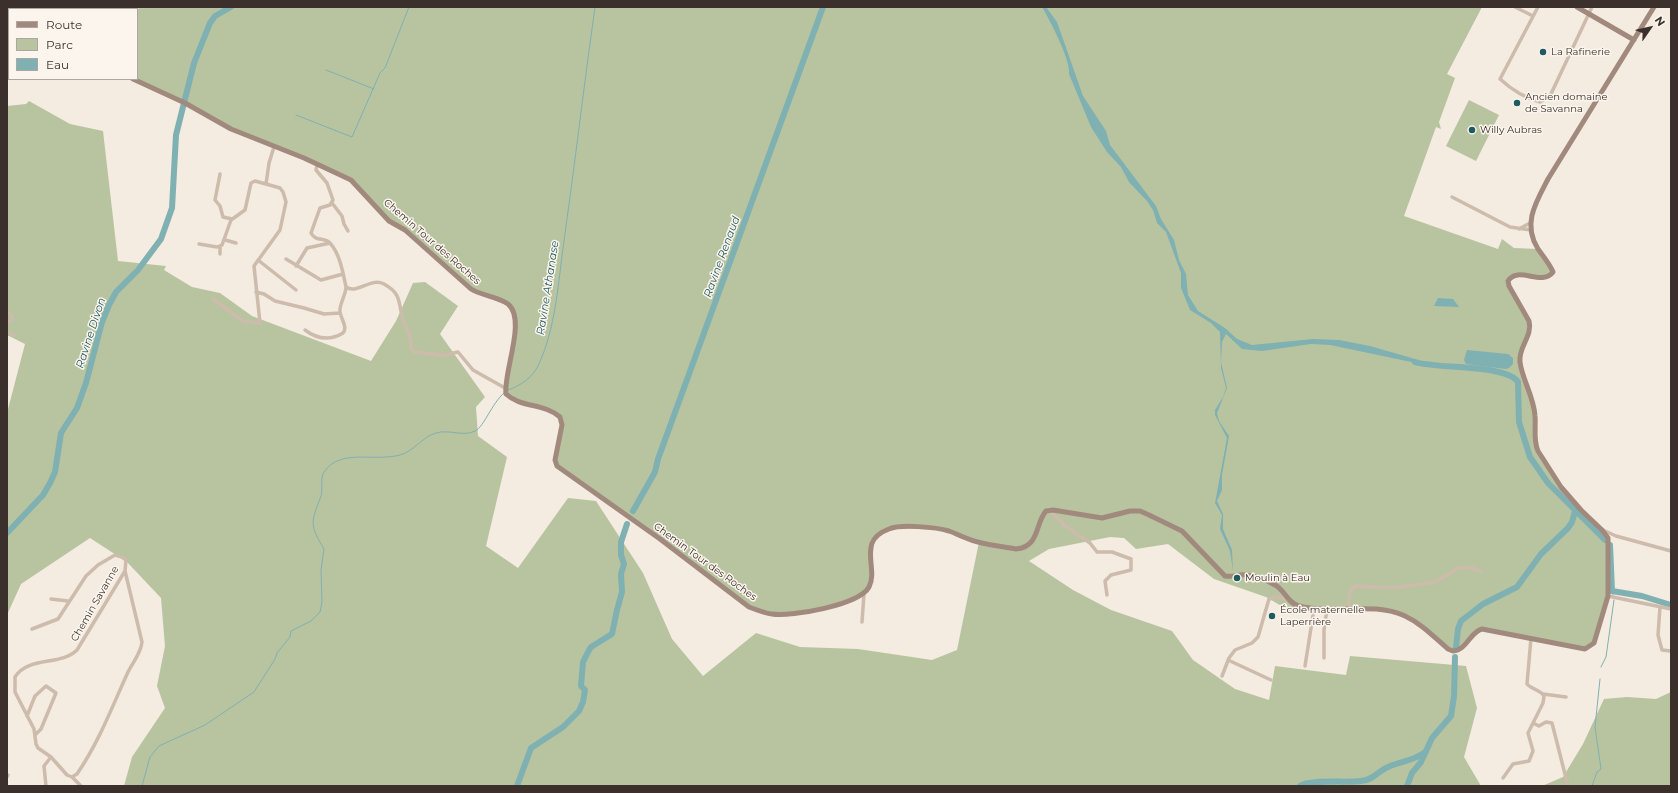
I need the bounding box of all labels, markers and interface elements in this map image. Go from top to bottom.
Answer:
legend [8,8,138,80]
north arrow [1630,8,1670,48]
text: N [1652,14,1668,29]
text: Route [46,17,82,32]
text: Parc [46,37,73,52]
place label: La Rafinerie [1551,46,1610,58]
marker: La Rafinerie [1538,47,1548,57]
text: Eau [46,57,69,72]
place label: Ancien domaine de Savanna [1525,91,1608,114]
marker: Ancien domaine de Savanna [1512,98,1522,108]
place label: Willy Aubras [1480,124,1542,136]
marker: Willy Aubras [1467,125,1477,135]
street label: Chemin Tour des Roches [381,197,483,287]
water label: Ravine Renaud [701,215,743,299]
water label: Ravine Athanase [534,240,562,336]
water label: Ravine Divon [73,296,109,370]
street label: Chemin Tour des Roches [651,521,759,603]
street label: Chemin Savanne [69,564,121,644]
place label: Moulin à Eau [1245,572,1310,584]
marker: Moulin à Eau [1232,573,1242,583]
place label: École maternelle Laperrière [1280,604,1364,628]
marker: École maternelle Laperrière [1267,611,1277,621]

